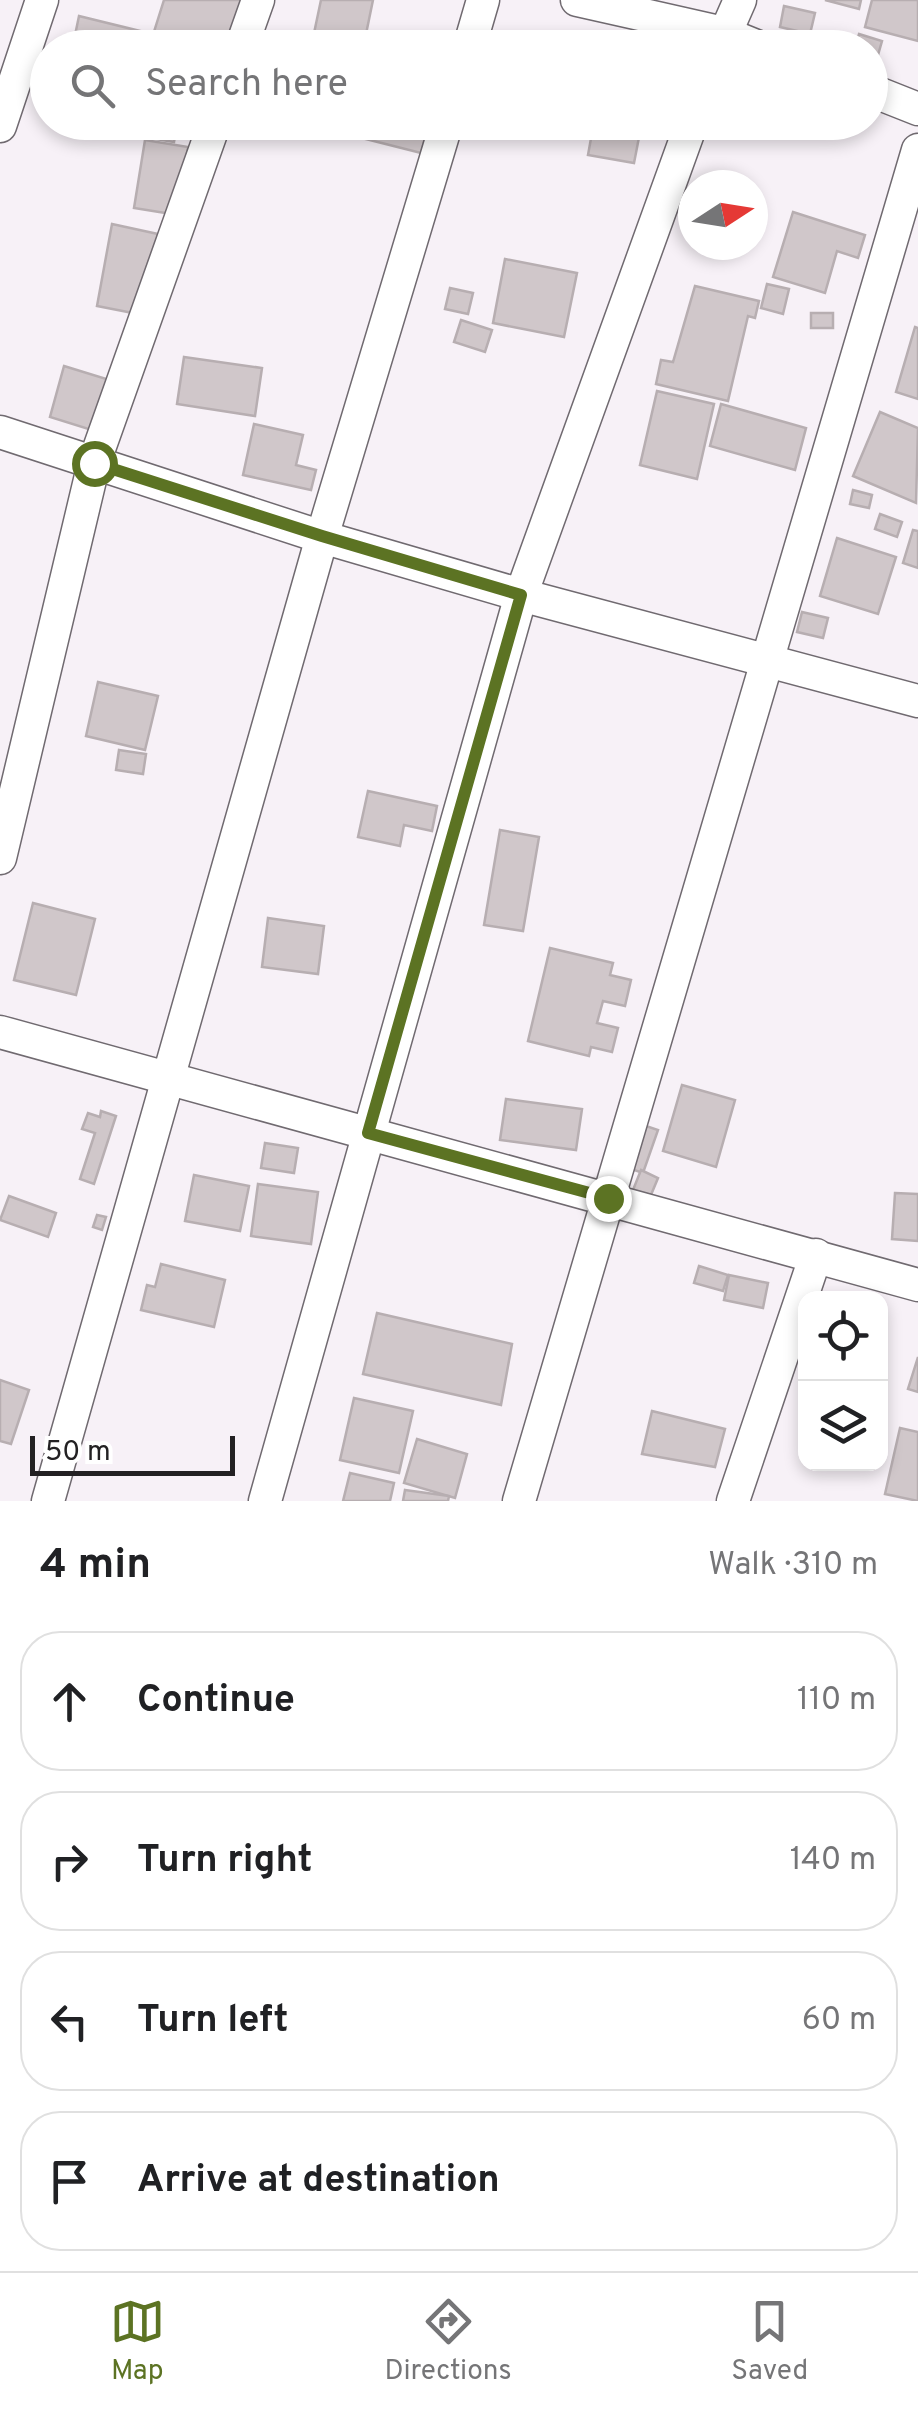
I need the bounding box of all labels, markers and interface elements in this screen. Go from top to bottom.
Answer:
search box [30,30,888,140]
icon: search [65,58,120,113]
text: Search here [145,61,348,110]
north arrow [678,170,768,260]
route start [72,441,118,487]
route end [586,1176,632,1222]
map controls [798,1291,888,1471]
button: locate [798,1291,888,1381]
button: layers [798,1381,888,1471]
scale bar [30,1431,235,1476]
text: 50 m [45,1435,111,1471]
text: 4 min [40,1540,151,1593]
text: Walk · 310 m [708,1546,878,1586]
icon: ahead [42,1674,97,1729]
text: Continue [137,1677,295,1726]
text: 110 m [797,1681,876,1721]
icon: right [42,1834,97,1889]
text: Turn right [137,1837,312,1886]
text: 140 m [790,1841,876,1881]
icon: left [42,1994,97,2049]
text: Turn left [137,1997,289,2046]
text: 60 m [802,2001,876,2041]
icon: arrive [42,2154,97,2209]
text: Arrive at destination [137,2157,500,2206]
tab: Map [110,2294,165,2390]
tab: Directions [384,2294,512,2390]
tab: Saved [731,2294,808,2390]

